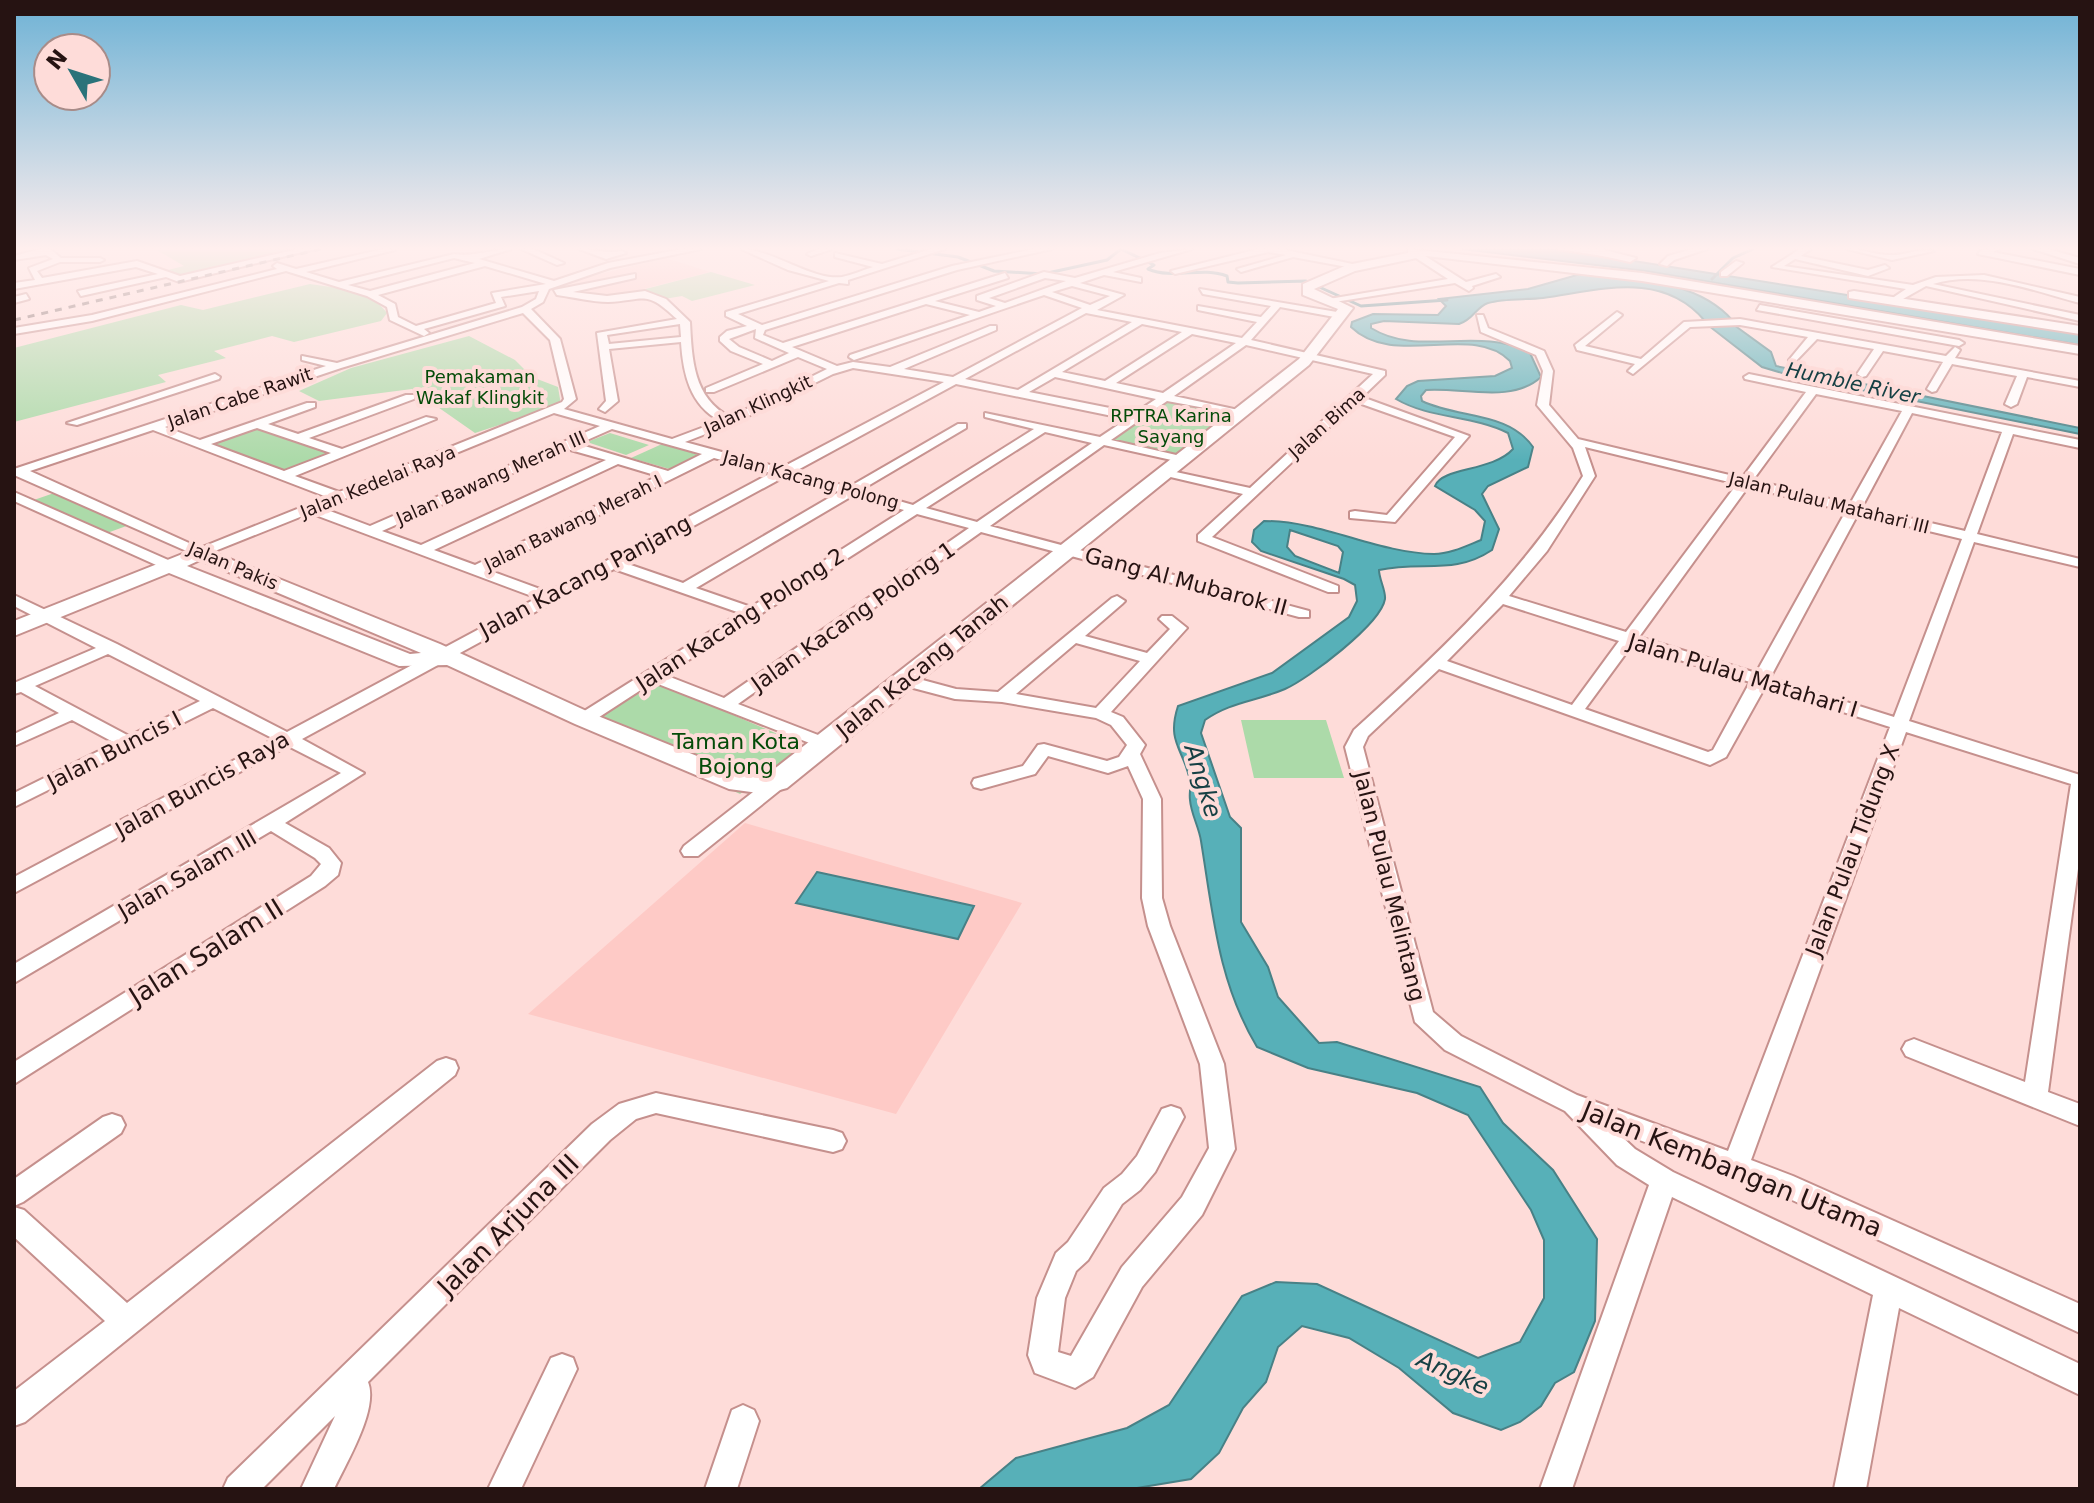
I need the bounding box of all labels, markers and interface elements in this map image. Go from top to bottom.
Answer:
north arrow [32,32,112,112]
text: N [41,45,72,75]
water label: Humble River [1784,357,1924,409]
street label: Jalan Cabe Rawit [164,363,315,432]
park label: Pemakaman Wakaf Klingkit [416,366,544,408]
street label: Jalan Klingkit [700,370,815,439]
street label: Jalan Bima [1283,383,1369,463]
park label: RPTRA Karina Sayang [1110,405,1232,447]
street label: Jalan Bawang Merah III [393,426,589,530]
street label: Jalan Kedelai Raya [296,441,458,523]
street label: Jalan Kacang Polong [720,446,902,513]
street label: Jalan Pulau Matahari III [1726,467,1931,538]
street label: Jalan Bawang Merah I [481,471,665,575]
street label: Jalan Kacang Panjang [474,510,695,644]
street label: Jalan Pakis [184,537,281,594]
street label: Jalan Kacang Polong 1 [745,537,960,697]
street label: Gang Al Mubarok II [1082,542,1290,621]
street label: Jalan Kacang Polong 2 [630,543,849,697]
street label: Jalan Kacang Tanah [830,590,1013,744]
street label: Jalan Pulau Matahari I [1623,628,1861,722]
street label: Jalan Buncis I [41,706,185,796]
street label: Jalan Buncis Raya [109,726,294,844]
park label: Taman Kota Bojong [671,729,800,779]
water label: Angke [1178,739,1227,821]
street label: Jalan Pulau Tidung X [1800,741,1904,961]
street label: Jalan Pulau Melintang [1348,766,1430,1004]
street label: Jalan Salam III [112,825,261,925]
street label: Jalan Salam II [122,893,289,1012]
street label: Jalan Kembangan Utama [1576,1094,1886,1243]
street label: Jalan Arjuna III [430,1148,585,1303]
water label: Angke [1411,1344,1493,1401]

